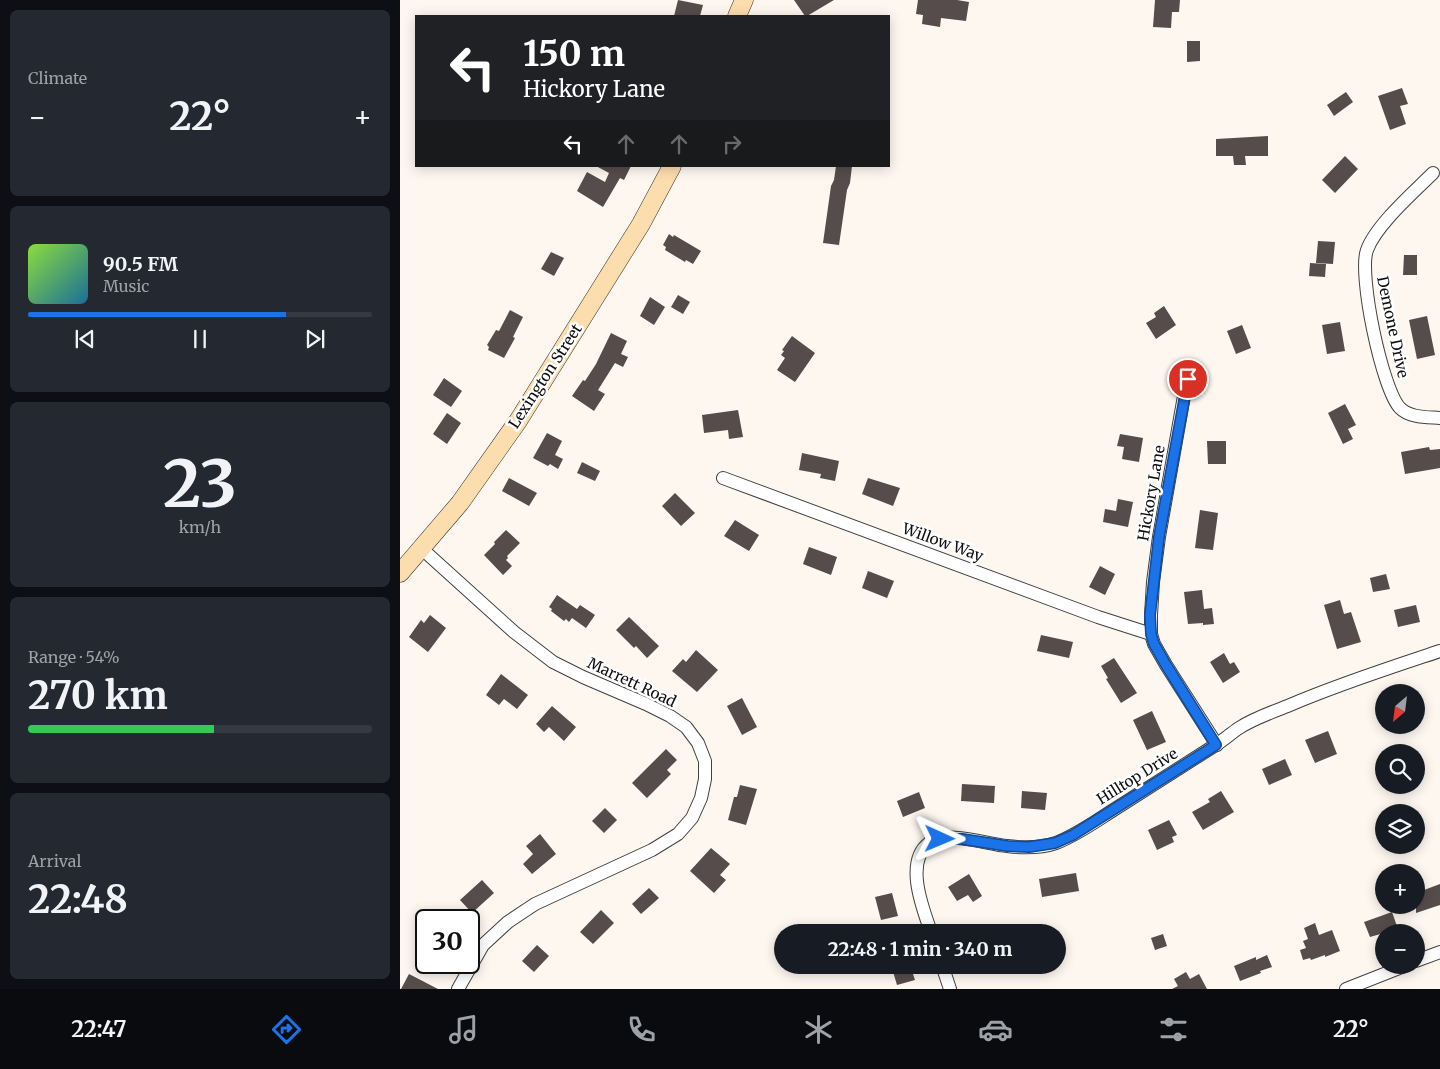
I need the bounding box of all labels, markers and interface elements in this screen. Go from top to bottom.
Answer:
text: 150 m [523,32,625,76]
icon: left [440,35,505,100]
text: Climate [28,68,87,88]
text: Hickory Lane [523,75,665,103]
text: 22° [169,93,231,140]
text: − [28,99,47,135]
text: + [353,99,372,135]
icon: left [559,130,587,158]
icon: ahead [612,130,640,158]
icon: ahead [665,130,693,158]
icon: right [718,130,746,158]
text: 90.5 FM [103,252,178,276]
street label: Demone Drive [1373,274,1413,380]
text: Music [103,276,149,296]
street label: Lexington Street [504,320,586,432]
icon: previous [71,325,99,353]
icon: pause [186,325,214,353]
icon: next [301,325,329,353]
pin [1167,358,1209,400]
icon: arrive [1174,365,1202,393]
text: 23 [163,443,237,525]
street label: Hickory Lane [1133,444,1169,542]
text: km/h [179,517,221,537]
street label: Willow Way [899,518,986,566]
text: Range · 54% [28,647,119,667]
street label: Marrett Road [585,653,679,711]
text: 270 km [28,672,168,719]
north arrow [1375,684,1425,734]
map controls [1375,684,1425,974]
street label: Hilltop Drive [1093,743,1181,808]
button: search [1375,744,1425,794]
button: layers [1375,804,1425,854]
position arrow [913,812,965,864]
text: Arrival [28,851,81,871]
button: + [1375,864,1425,914]
text: 22:48 [28,876,128,923]
speed limit sign: 30 [415,909,480,974]
button: − [1375,924,1425,974]
text: 22:48 · 1 min · 340 m [828,937,1012,961]
icon: directions [269,1012,304,1047]
icon: music [446,1012,481,1047]
icon: phone [624,1012,659,1047]
icon: climate [801,1012,836,1047]
icon: car [978,1012,1013,1047]
icon: filters [1156,1012,1191,1047]
text: 22:47 [71,1015,126,1043]
text: 22° [1333,1015,1369,1043]

